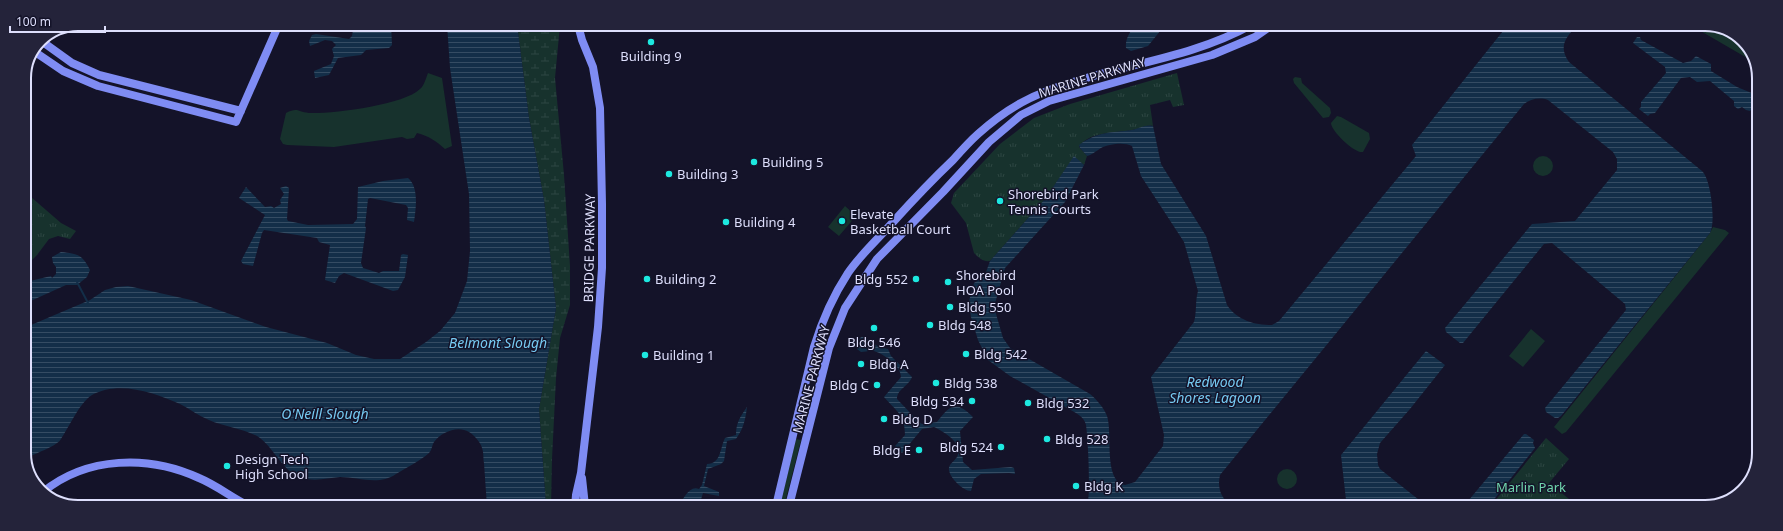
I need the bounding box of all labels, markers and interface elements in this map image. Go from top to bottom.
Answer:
scale bar [10,8,105,34]
text: 100 m [16,13,51,30]
marker: Building 9 [646,37,656,47]
place label: Building 9 [620,47,682,65]
street label: MARINE PARKWAY [1036,52,1148,102]
place label: Building 5 [762,153,823,171]
marker: Building 5 [749,157,759,167]
place label: Building 3 [677,165,738,183]
marker: Building 3 [664,169,674,179]
place label: Shorebird Park Tennis Courts [1008,185,1099,218]
street label: BRIDGE PARKWAY [579,193,599,302]
marker: Shorebird Park Tennis Courts [995,196,1005,206]
place label: Elevate Basketball Court [850,205,951,238]
place label: Building 4 [734,213,796,231]
marker: Elevate Basketball Court [837,216,847,226]
marker: Building 4 [721,217,731,227]
place label: Shorebird HOA Pool [956,266,1016,299]
place label: Building 2 [655,270,716,288]
place label: Bldg 552 [855,270,908,288]
marker: Building 2 [642,274,652,284]
marker: Bldg 552 [911,274,921,284]
marker: Shorebird HOA Pool [943,277,953,287]
place label: Bldg 550 [958,298,1011,316]
marker: Bldg 550 [945,302,955,312]
place label: Bldg 548 [938,316,991,334]
marker: Bldg 548 [925,320,935,330]
street label: MARINE PARKWAY [788,322,834,435]
marker: Bldg 546 [869,323,879,333]
water label: Belmont Slough [449,333,547,352]
place label: Bldg 546 [847,333,901,351]
place label: Bldg 542 [974,345,1027,363]
place label: Building 1 [653,346,714,364]
marker: Bldg 542 [961,349,971,359]
marker: Building 1 [640,350,650,360]
place label: Bldg A [869,355,909,373]
marker: Bldg A [856,359,866,369]
water label: Redwood Shores Lagoon [1169,372,1261,407]
place label: Bldg 538 [944,374,997,392]
place label: Bldg C [830,376,869,394]
marker: Bldg 538 [931,378,941,388]
marker: Bldg C [872,380,882,390]
place label: Bldg 534 [911,392,965,410]
place label: Bldg 532 [1036,394,1089,412]
marker: Bldg 534 [967,396,977,406]
marker: Bldg 532 [1023,398,1033,408]
water label: O'Neill Slough [281,404,369,423]
place label: Bldg D [892,410,933,428]
marker: Bldg D [879,414,889,424]
place label: Bldg 528 [1055,430,1108,448]
marker: Bldg 528 [1042,434,1052,444]
place label: Bldg 524 [940,438,994,456]
place label: Bldg E [873,441,911,459]
marker: Bldg 524 [996,442,1006,452]
marker: Bldg E [914,445,924,455]
place label: Design Tech High School [235,450,309,483]
marker: Design Tech High School [222,461,232,471]
place label: Bldg K [1084,477,1124,495]
park label: Marlin Park [1496,478,1566,496]
marker: Bldg K [1071,481,1081,491]

